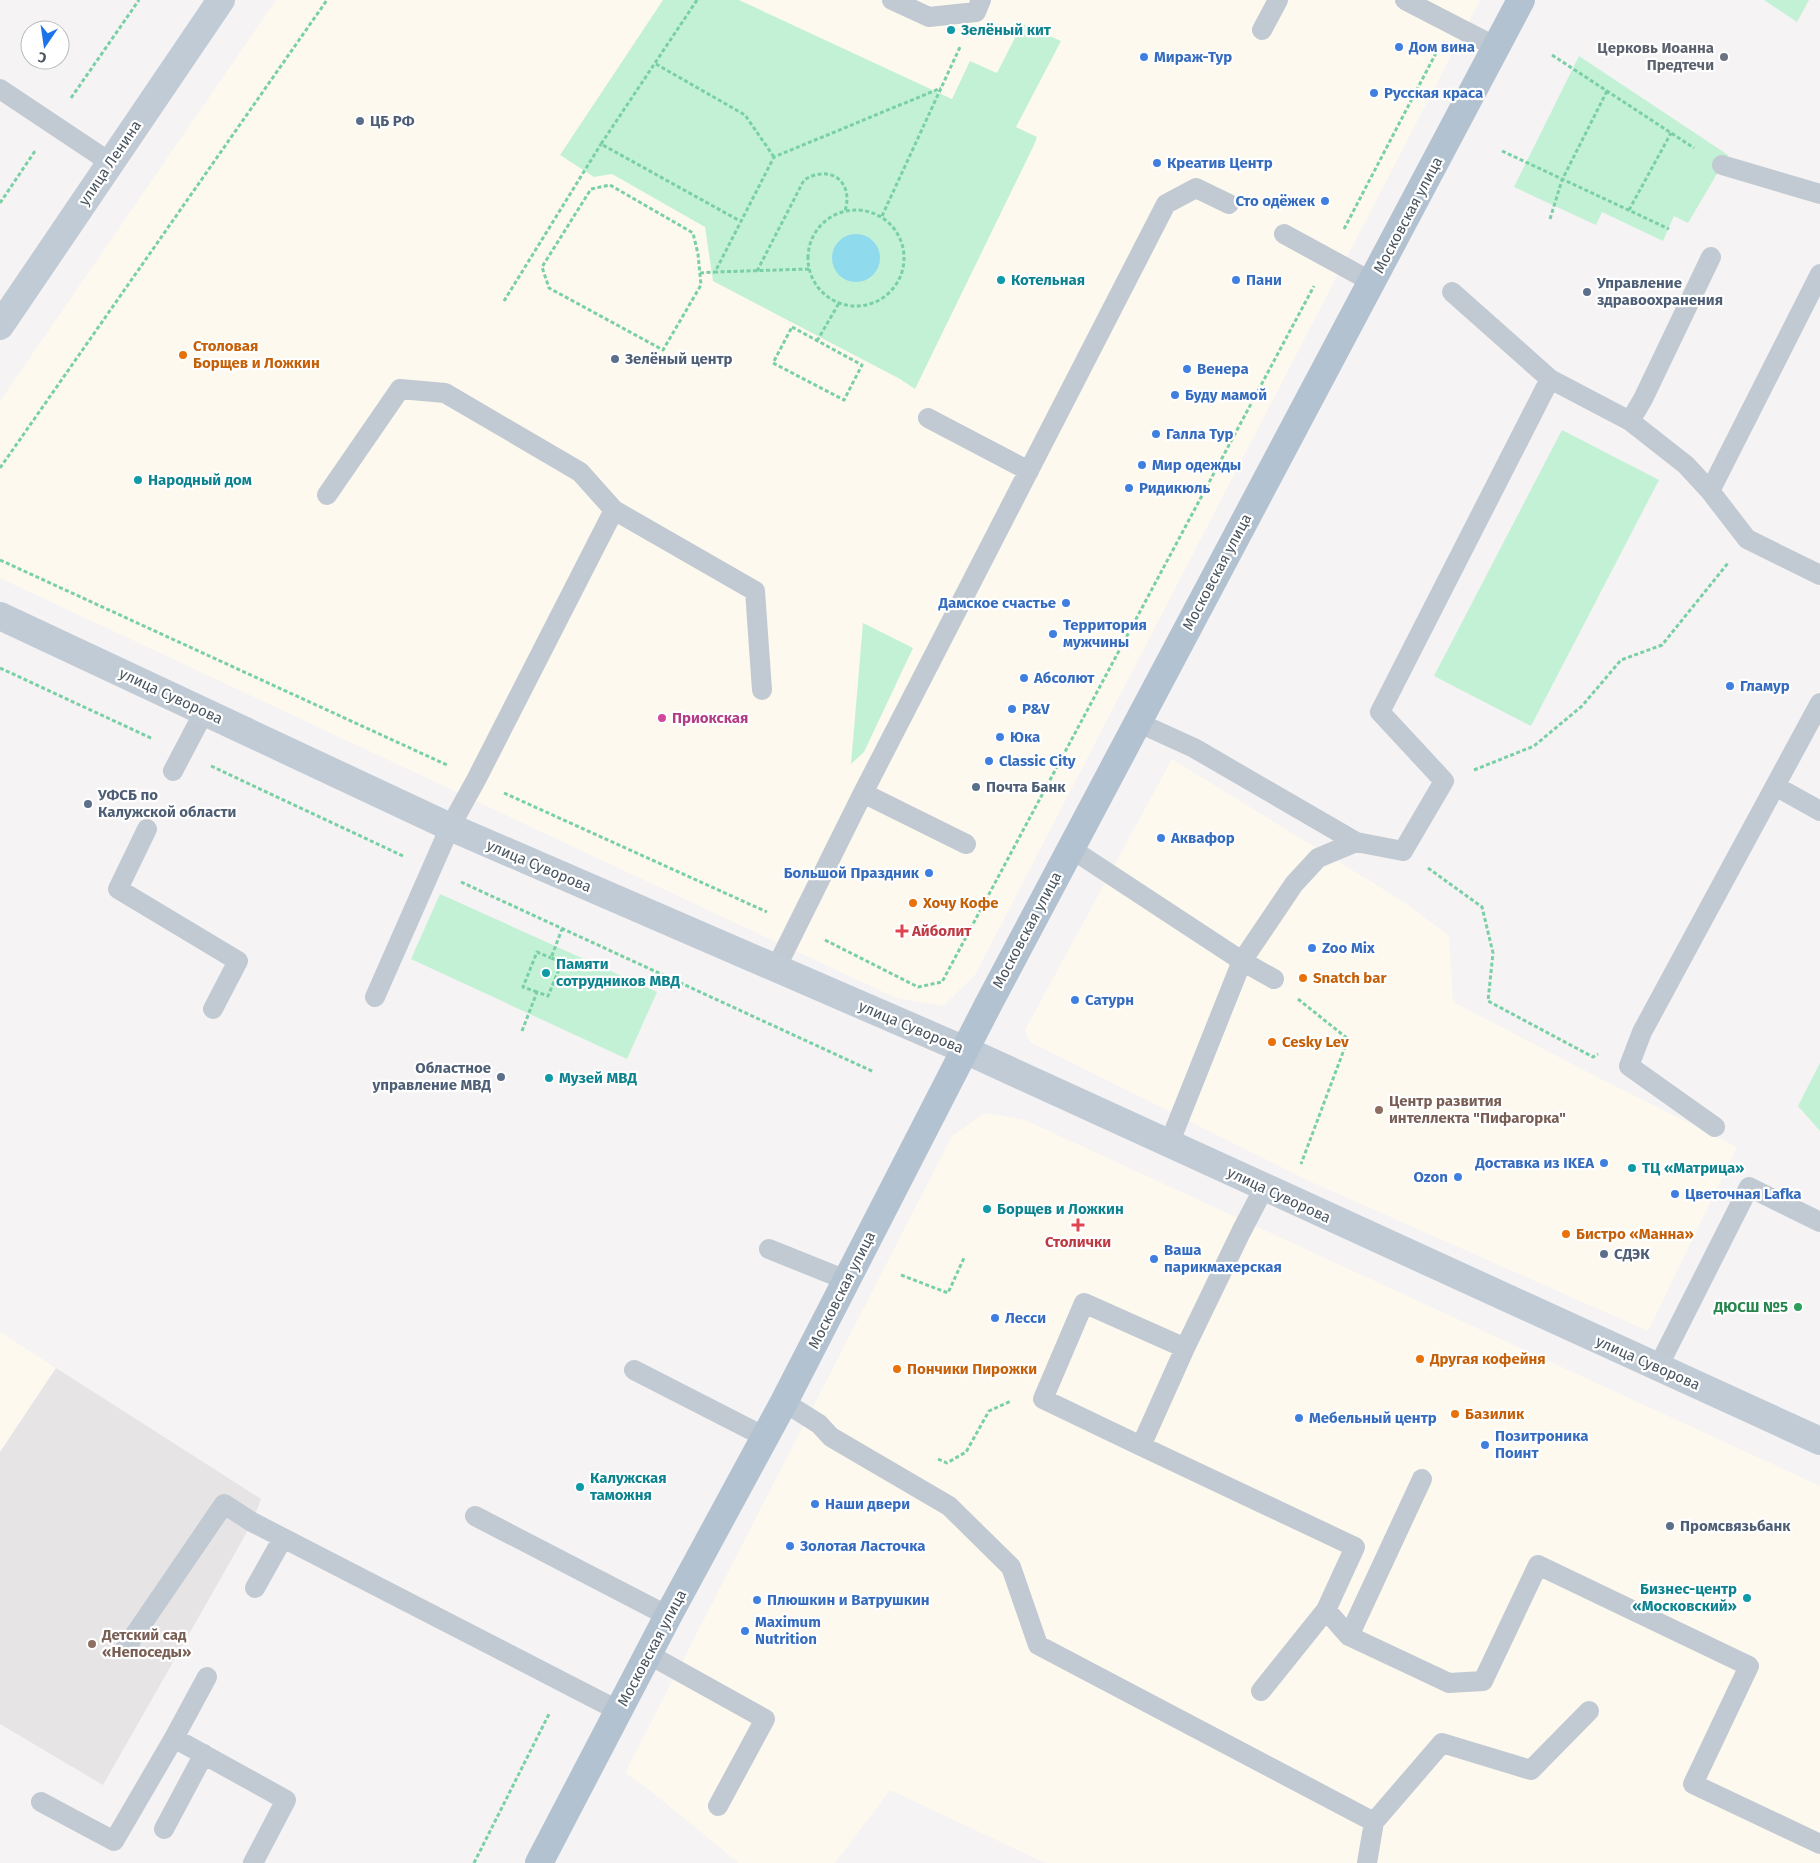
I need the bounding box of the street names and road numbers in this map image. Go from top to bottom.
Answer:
street label: улица Ленина [75,117,145,209]
street label: Московская улица [1370,154,1446,276]
street label: Московская улица [1179,511,1255,633]
street label: улица Суворова [116,664,226,728]
street label: улица Суворова [484,836,594,896]
street label: Московская улица [989,869,1065,991]
street label: улица Суворова [856,997,966,1057]
street label: улица Суворова [1224,1163,1334,1227]
street label: Московская улица [805,1228,879,1352]
street label: улица Суворова [1593,1332,1703,1394]
street label: Московская улица [614,1587,690,1709]

